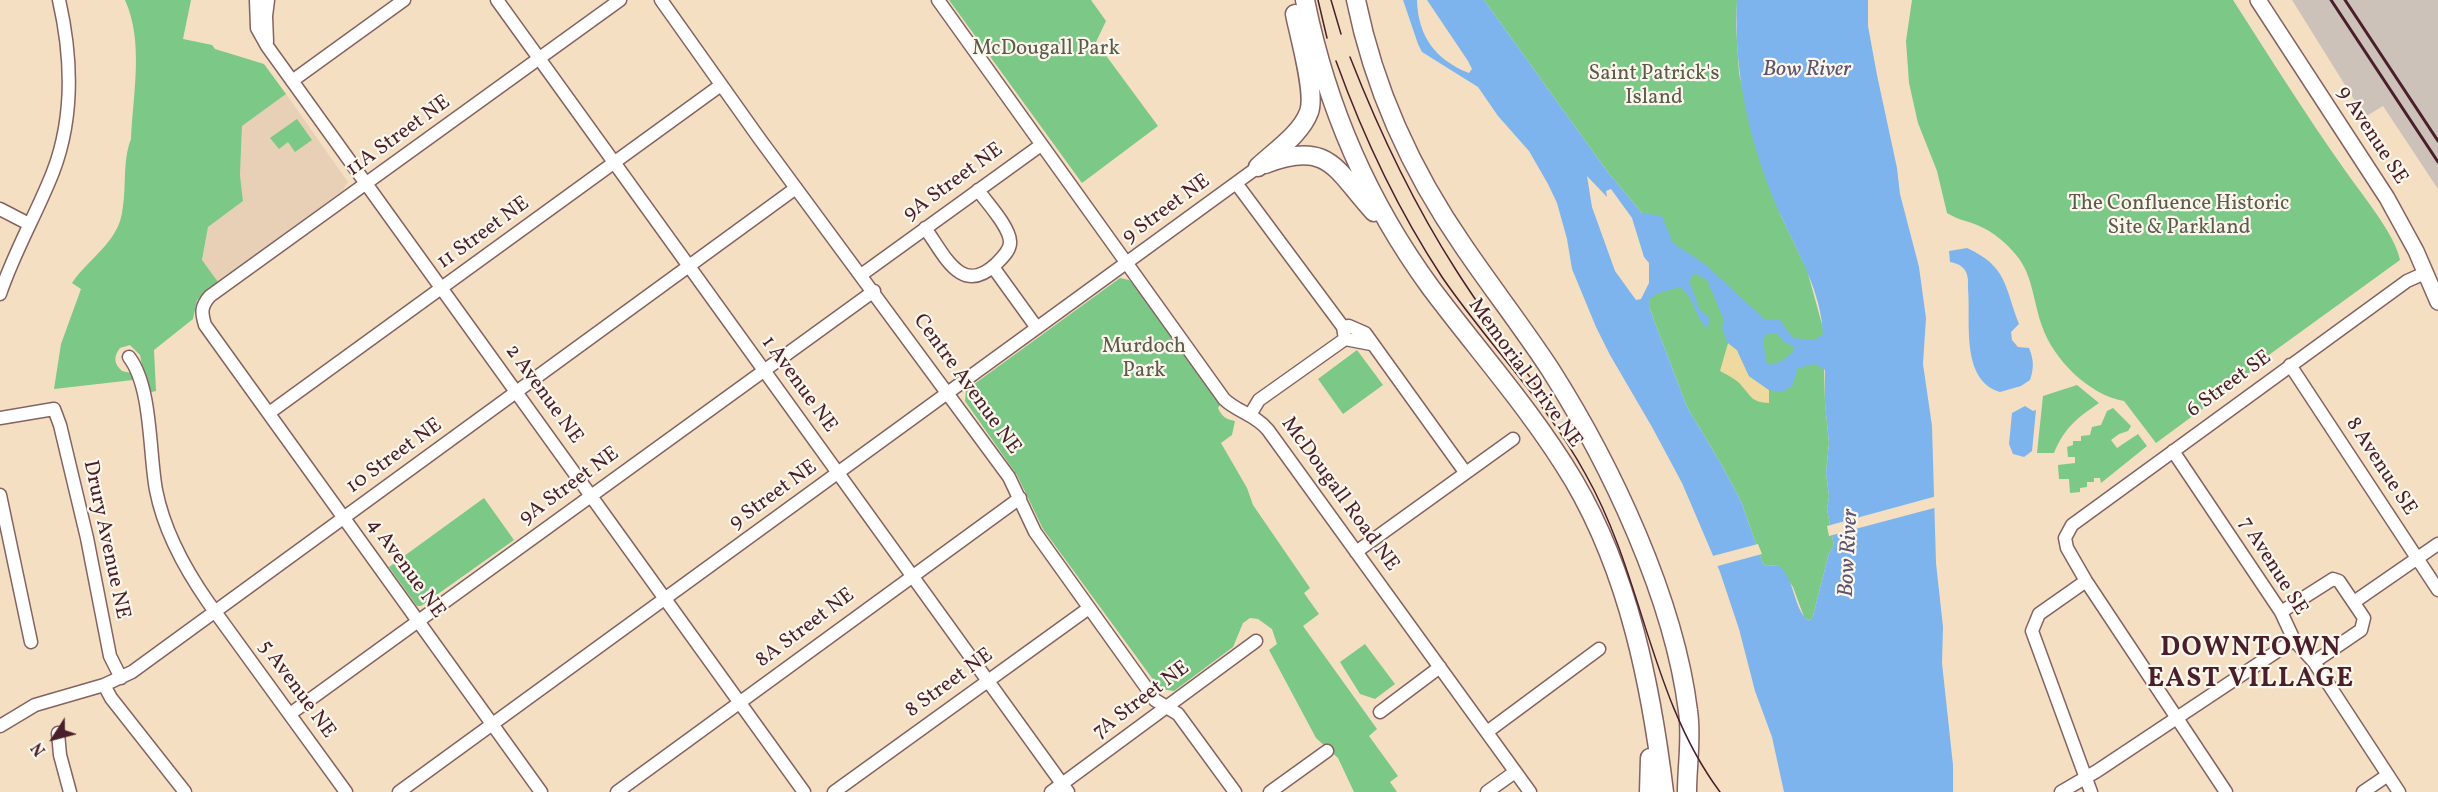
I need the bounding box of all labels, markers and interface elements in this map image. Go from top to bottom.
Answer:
park label: McDougall Park [972,37,1120,63]
water label: Bow River [1763,58,1851,84]
park label: Saint Patrick's Island [1589,62,1719,112]
street label: 9 Avenue SE [2330,82,2412,190]
street label: 11A Street NE [342,91,456,183]
street label: 9A Street NE [899,138,1009,228]
street label: 9 Street NE [1118,170,1216,250]
street label: 11 Street NE [433,192,535,276]
park label: The Confluence Historic Site & Parkland [2069,192,2289,242]
street label: Memorial Drive NE [1461,294,1587,454]
street label: Centre Avenue NE [907,310,1025,460]
street label: 1 Avenue NE [754,332,842,438]
park label: Murdoch Park [1102,335,1186,385]
street label: 2 Avenue NE [499,340,587,450]
street label: 6 Street SE [2183,346,2277,424]
street label: McDougall Road NE [1275,413,1403,577]
street label: 8 Avenue SE [2339,413,2421,521]
street label: 10 Street NE [342,414,448,500]
street label: 9A Street NE [515,442,625,532]
street label: 9 Street NE [725,456,823,536]
street label: Drury Avenue NE [76,458,134,622]
water label: Bow River [1835,508,1865,598]
street label: 7 Avenue SE [2232,513,2312,621]
street label: 4 Avenue NE [360,514,450,624]
street label: 8A Street NE [752,584,860,674]
district label: DOWNTOWN EAST VILLAGE [2147,634,2355,697]
street label: 5 Avenue NE [252,636,340,744]
street label: 8 Street NE [901,644,999,724]
street label: 7A Street NE [1089,656,1195,746]
north arrow [24,708,84,768]
text: N [27,737,52,760]

